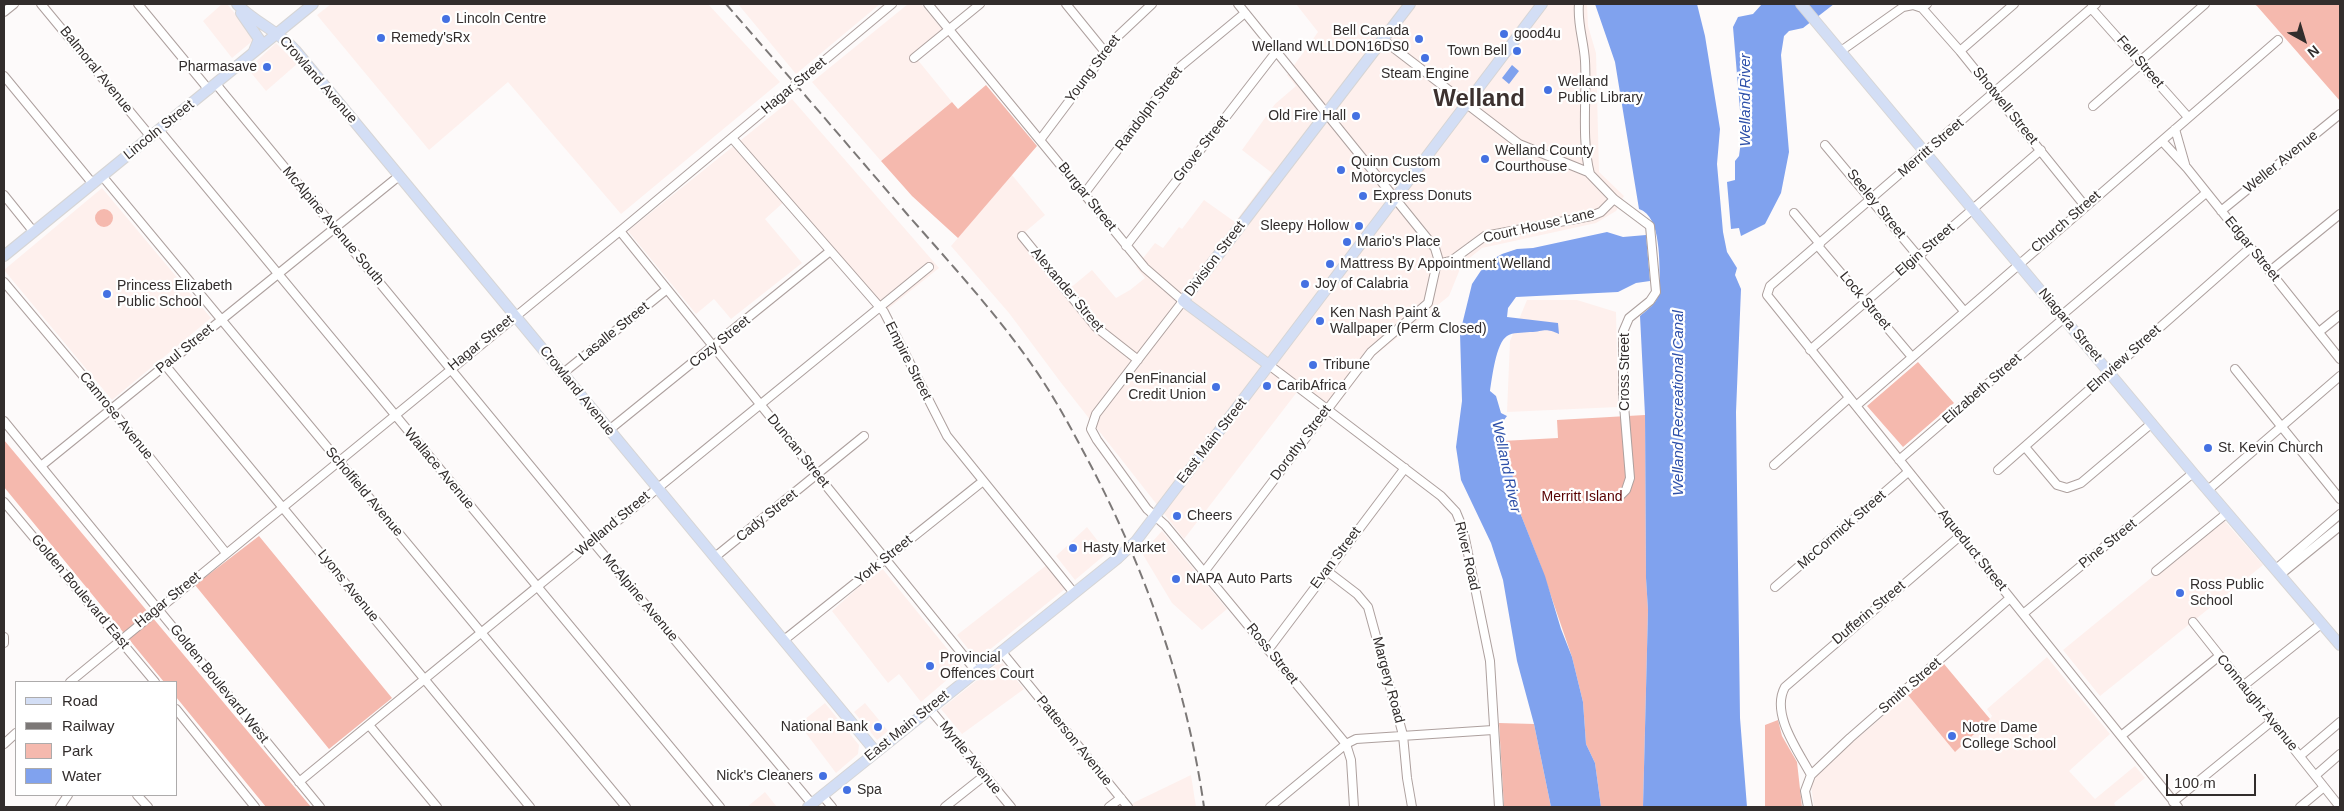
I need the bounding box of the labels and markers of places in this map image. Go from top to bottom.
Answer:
place label: Lincoln Centre [456,11,546,27]
marker: Lincoln Centre [440,13,452,25]
place label: Bell Canada Welland WLLDON16DS0 [1252,23,1409,56]
place label: good4u [1514,26,1561,42]
marker: good4u [1498,28,1510,40]
place label: Remedy'sRx [391,30,470,46]
marker: Remedy'sRx [375,32,387,44]
marker: Bell Canada Welland WLLDON16DS0 [1413,33,1425,45]
place label: Town Bell [1447,43,1507,59]
marker: Town Bell [1511,45,1523,57]
marker: Steam Engine [1419,52,1431,64]
place label: Pharmasave [178,59,257,75]
marker: Pharmasave [261,61,273,73]
place label: Steam Engine [1381,66,1469,82]
place label: Welland Public Library [1558,74,1643,106]
marker: Welland Public Library [1542,84,1554,96]
place label: Old Fire Hall [1268,108,1346,124]
marker: Old Fire Hall [1350,110,1362,122]
place label: Welland County Courthouse [1495,143,1594,176]
marker: Welland County Courthouse [1479,153,1491,165]
place label: Quinn Custom Motorcycles [1351,154,1440,186]
marker: Quinn Custom Motorcycles [1335,164,1347,176]
place label: Express Donuts [1373,188,1472,204]
marker: Express Donuts [1357,190,1369,202]
place label: Sleepy Hollow [1260,218,1349,234]
marker: Sleepy Hollow [1353,220,1365,232]
place label: Mario's Place [1357,234,1441,250]
marker: Mario's Place [1341,236,1353,248]
place label: Mattress By Appointment Welland [1340,256,1551,272]
marker: Mattress By Appointment Welland [1324,258,1336,270]
place label: Joy of Calabria [1315,276,1408,292]
place label: Princess Elizabeth Public School [117,278,232,310]
marker: Joy of Calabria [1299,278,1311,290]
marker: Princess Elizabeth Public School [101,288,113,300]
place label: Ken Nash Paint & Wallpaper (Perm Closed) [1330,305,1487,338]
marker: Ken Nash Paint & Wallpaper (Perm Closed) [1314,315,1326,327]
place label: Tribune [1323,357,1370,373]
marker: Tribune [1307,359,1319,371]
place label: PenFinancial Credit Union [1125,371,1206,404]
place label: CaribAfrica [1277,378,1346,394]
marker: CaribAfrica [1261,380,1273,392]
marker: PenFinancial Credit Union [1210,381,1222,393]
place label: St. Kevin Church [2218,440,2323,456]
marker: St. Kevin Church [2202,442,2214,454]
place label: Cheers [1187,508,1232,524]
marker: Cheers [1171,510,1183,522]
place label: Hasty Market [1083,540,1165,556]
marker: Hasty Market [1067,542,1079,554]
place label: NAPA Auto Parts [1186,571,1292,587]
marker: NAPA Auto Parts [1170,573,1182,585]
place label: Ross Public School [2190,577,2264,610]
marker: Ross Public School [2174,587,2186,599]
place label: Provincial Offences Court [940,650,1034,682]
marker: Provincial Offences Court [924,660,936,672]
place label: National Bank [781,719,868,735]
place label: Notre Dame College School [1962,720,2056,752]
marker: National Bank [872,721,884,733]
marker: Notre Dame College School [1946,730,1958,742]
place label: Nick's Cleaners [716,768,813,784]
marker: Nick's Cleaners [817,770,829,782]
place label: Spa [857,782,882,798]
marker: Spa [841,784,853,796]

